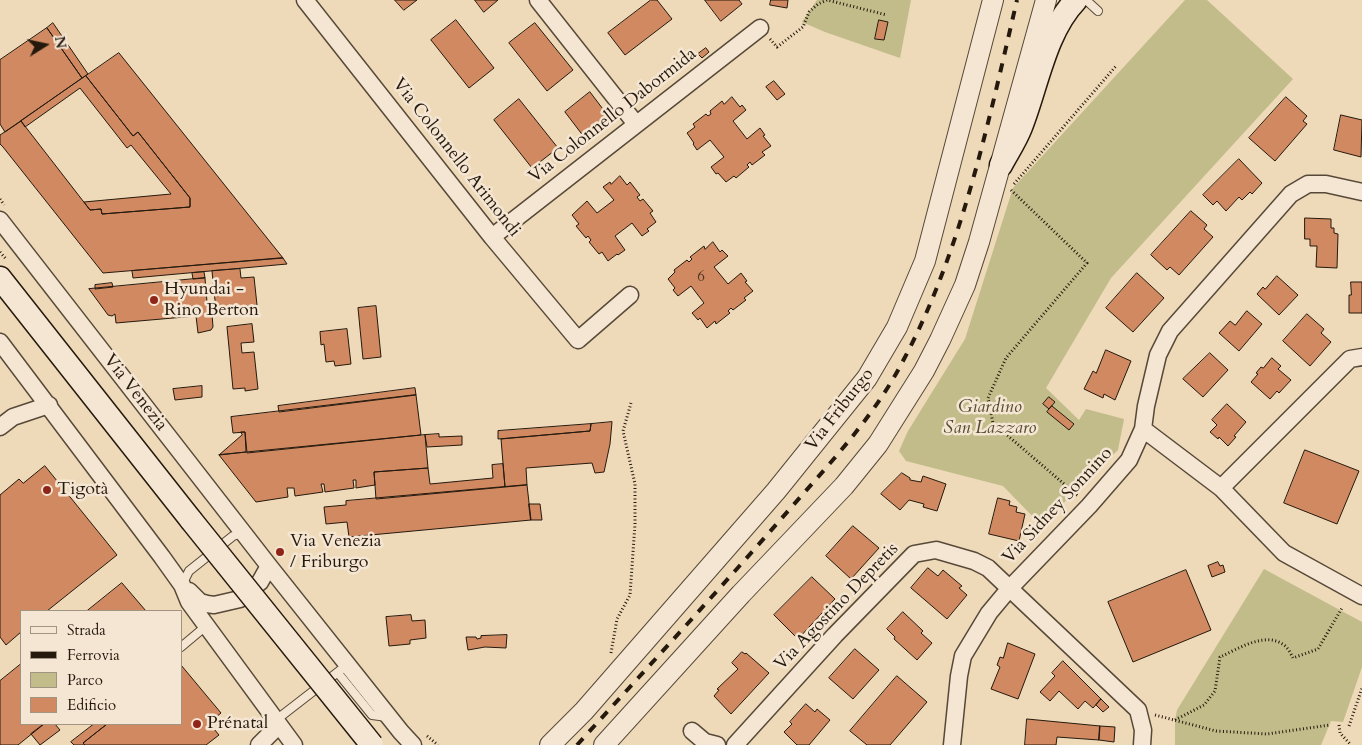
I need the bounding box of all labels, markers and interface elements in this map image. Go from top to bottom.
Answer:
north arrow [20,20,70,70]
text: N [50,35,71,50]
street label: Via Colonnello Dabormida [525,44,701,188]
street label: Via Colonnello Arimondi [387,74,525,242]
house number: 6 [697,269,705,287]
place label: Hyundai - Rino Berton [164,279,259,322]
marker: Hyundai - Rino Berton [148,294,160,306]
street label: Via Venezia [98,350,172,436]
street label: Via Friburgo [801,364,879,456]
park label: Giardino San Lazzaro [944,397,1036,439]
street label: Via Sidney Sonnino [998,443,1118,569]
place label: Tigotà [57,479,109,501]
marker: Tigotà [41,484,53,496]
place label: Via Venezia / Friburgo [290,531,382,574]
street label: Via Agostino Depretis [771,539,903,675]
marker: Via Venezia / Friburgo [274,546,286,558]
legend [20,610,182,725]
text: Strada [67,620,106,640]
text: Ferrovia [67,645,120,665]
text: Parco [67,670,103,690]
text: Edificio [67,695,116,715]
place label: Prénatal [207,713,268,735]
marker: Prénatal [191,718,203,730]

